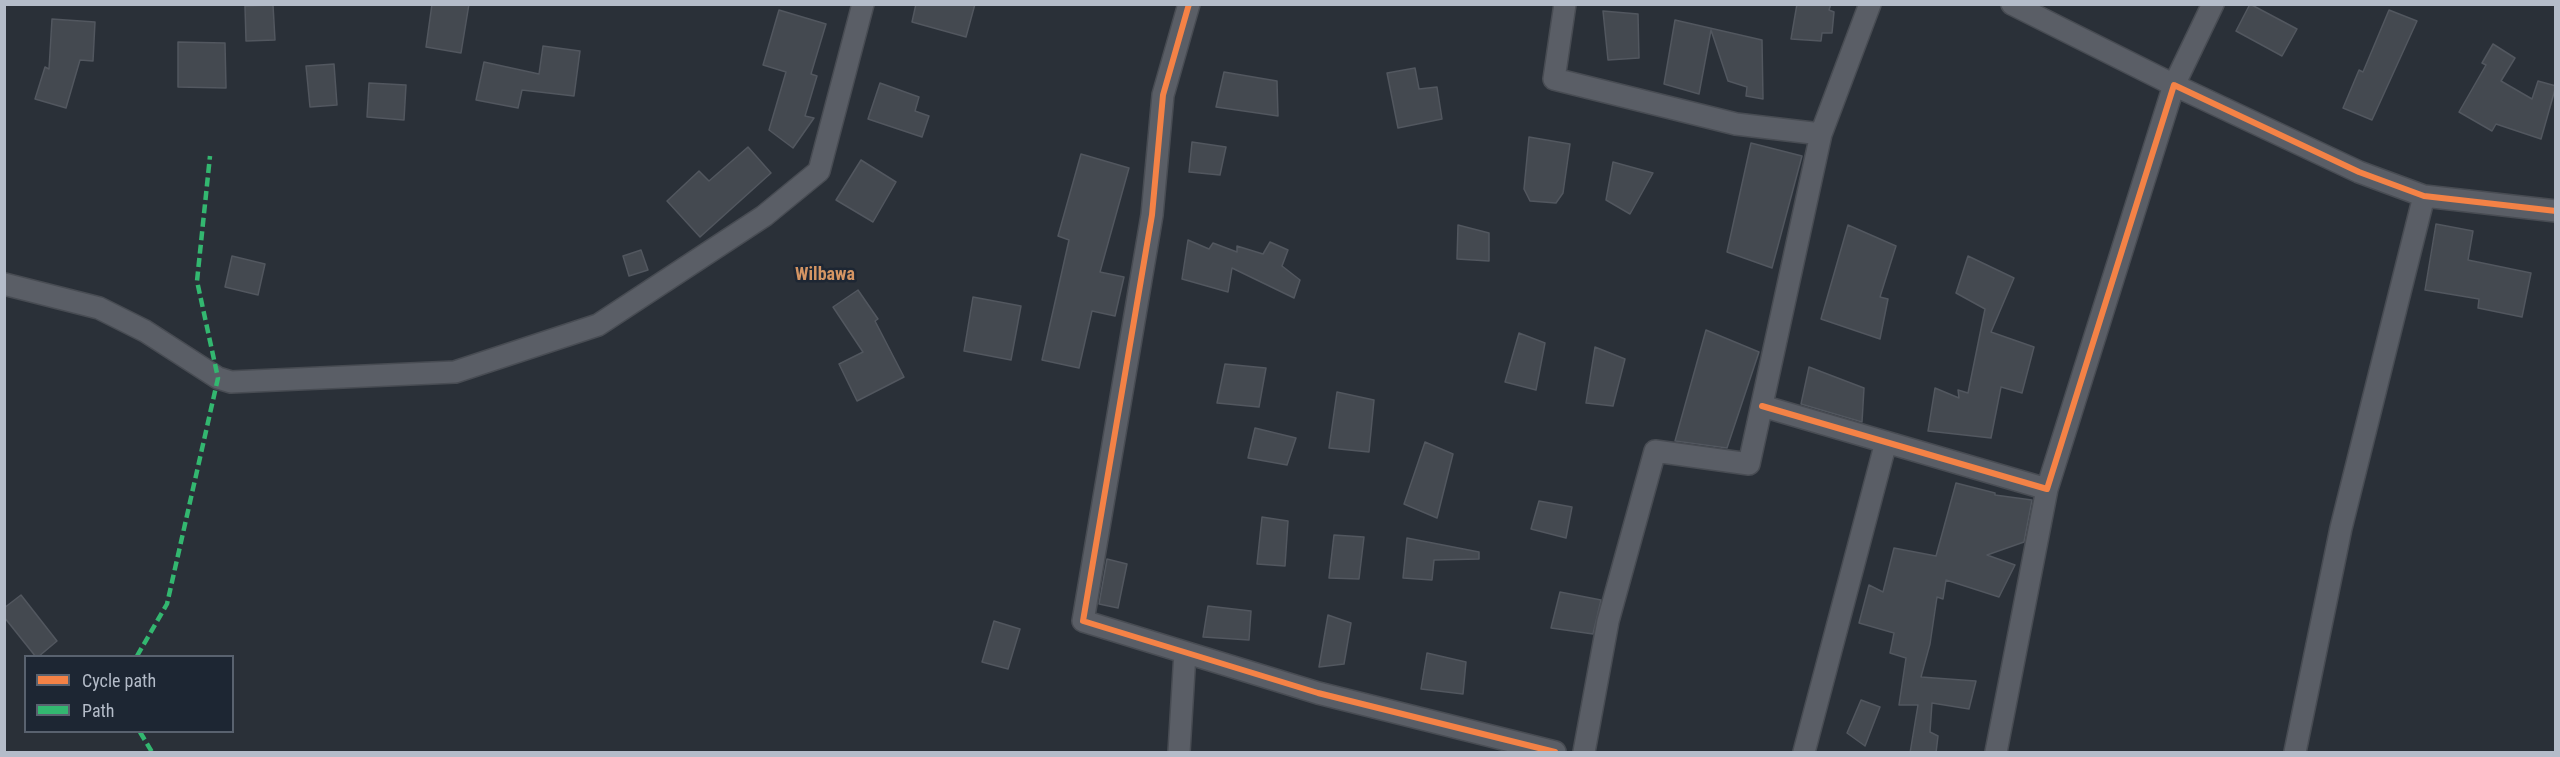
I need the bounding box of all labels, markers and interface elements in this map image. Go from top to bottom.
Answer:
district label: Wilbawa [795,264,855,286]
legend [24,655,234,733]
text: Cycle path [82,670,156,691]
text: Path [82,700,115,721]

